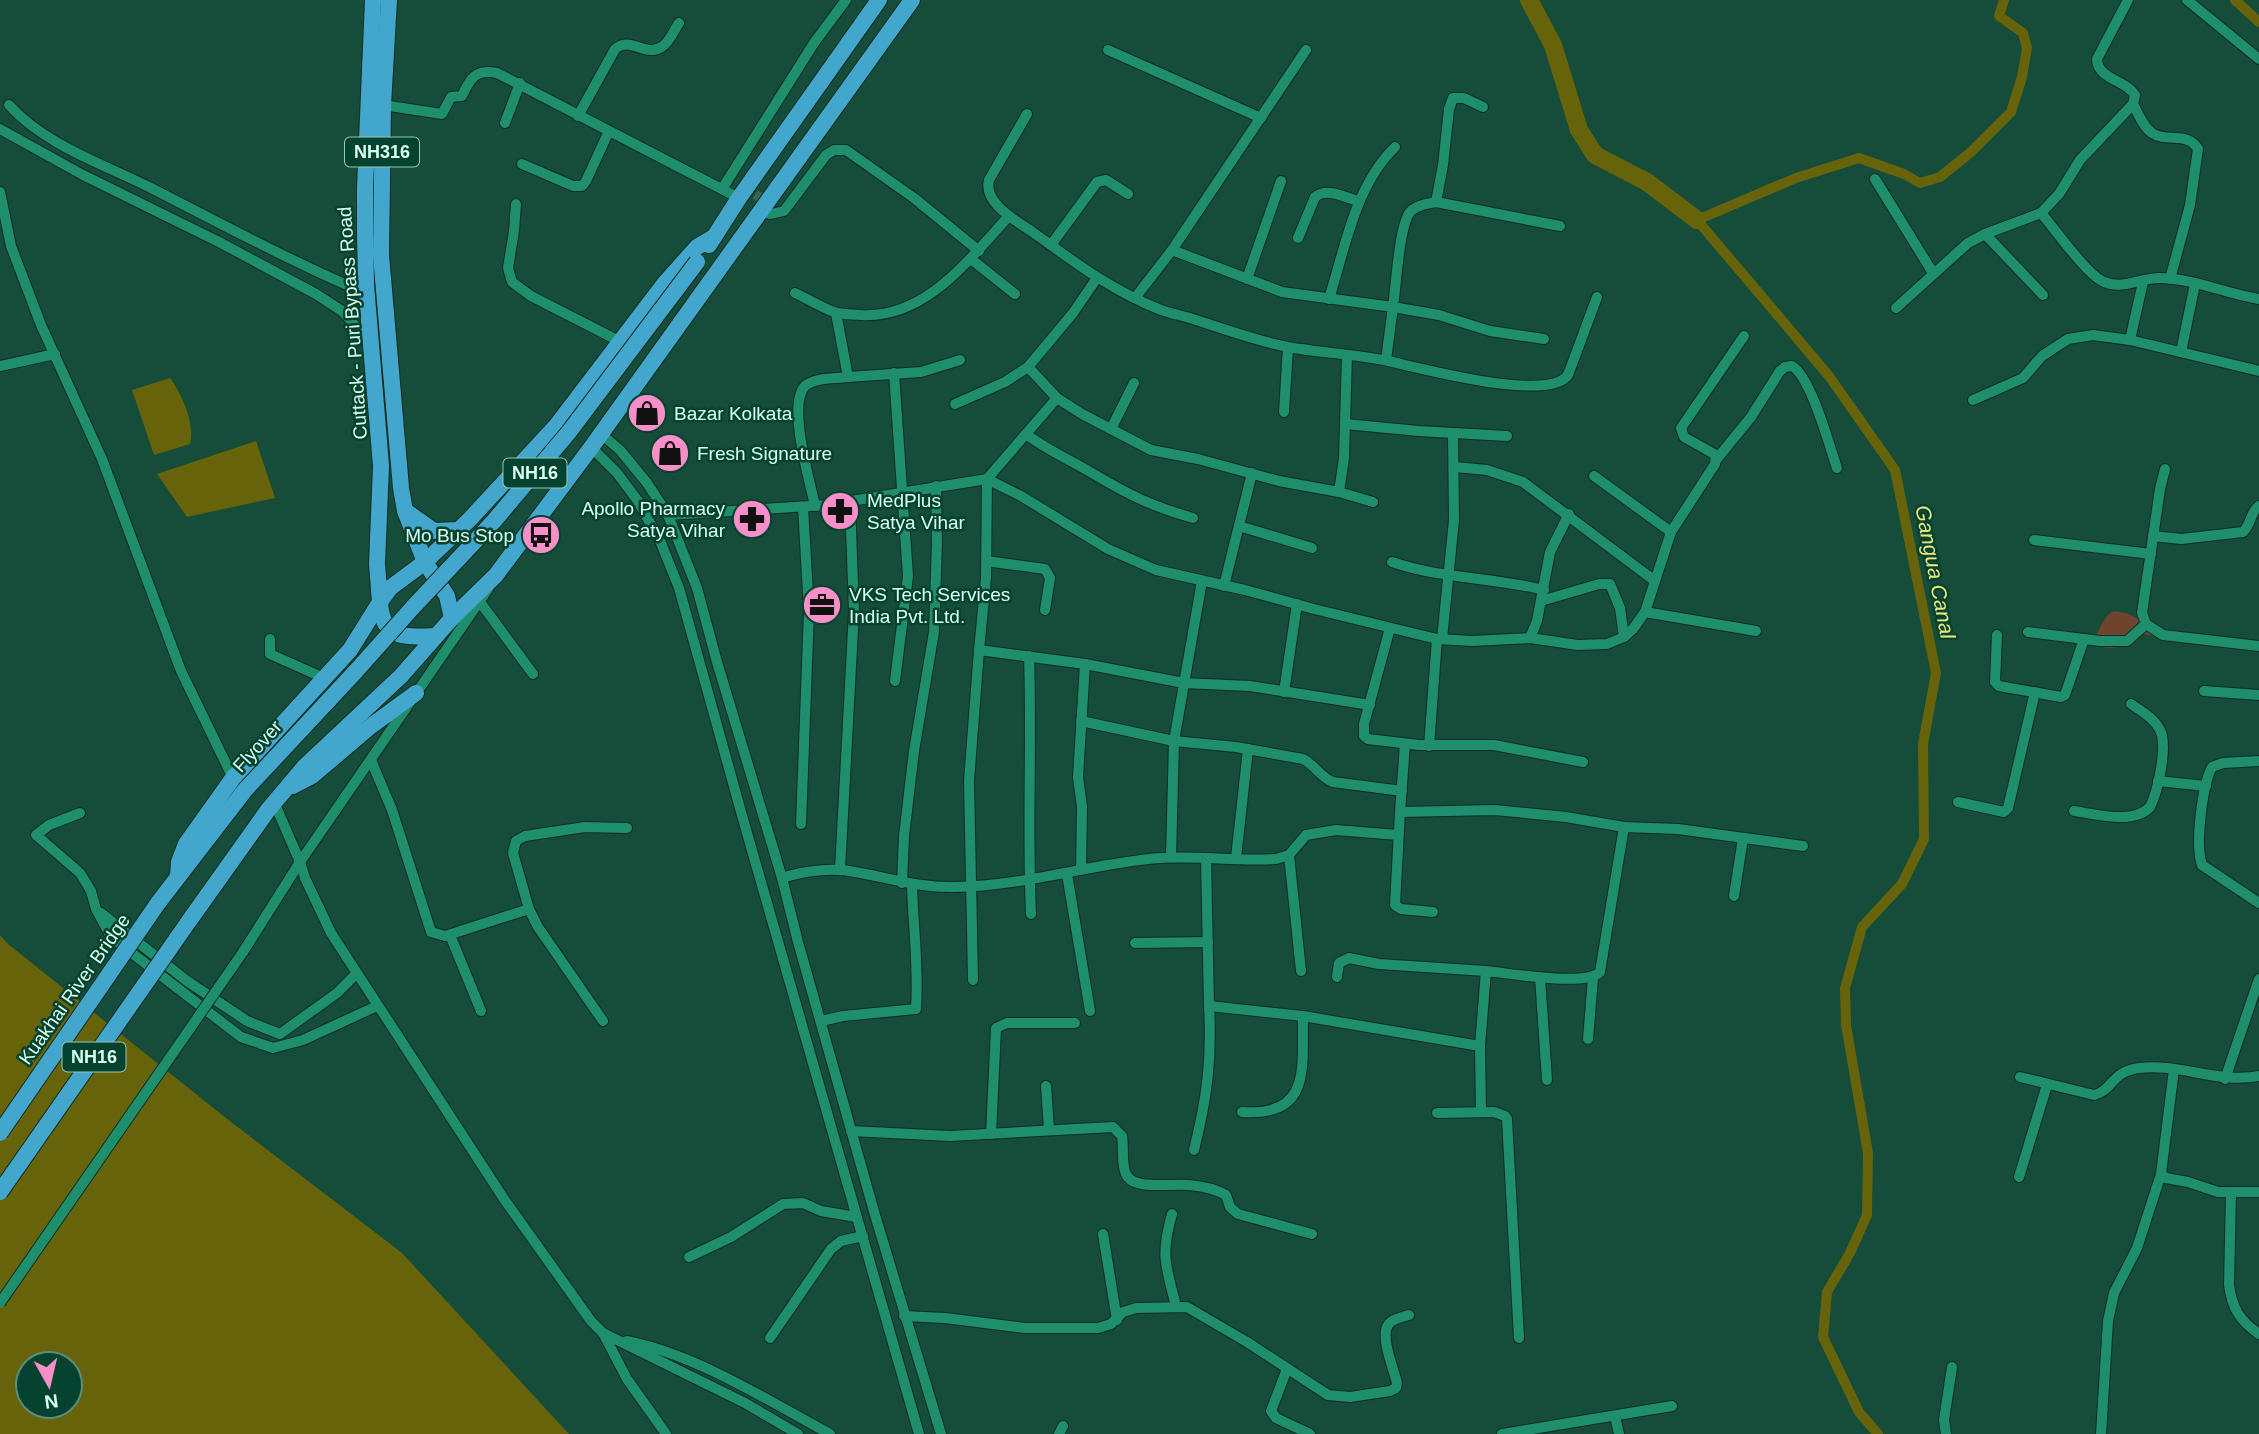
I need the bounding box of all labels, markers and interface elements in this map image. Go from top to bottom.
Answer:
road number: NH316 [345,138,419,167]
street label: Cuttack - Puri Bypass Road [334,206,371,440]
shop icon: Bazar Kolkata [626,392,668,434]
place label: Bazar Kolkata [674,403,793,424]
shop icon: Fresh Signature [649,432,691,474]
place label: Fresh Signature [697,443,832,464]
road number: NH16 [504,458,566,488]
pharmacy icon: MedPlus Satya Vihar [819,490,861,532]
place label: MedPlus Satya Vihar [867,490,966,533]
place label: Apollo Pharmacy Satya Vihar [581,498,726,541]
pharmacy icon: Apollo Pharmacy Satya Vihar [731,498,773,540]
water label: Gangua Canal [1911,503,1960,642]
bus stop icon: Mo Bus Stop [520,514,562,556]
place label: Mo Bus Stop [405,525,514,546]
office icon: VKS Tech Services India Pvt. Ltd. [801,584,843,626]
place label: VKS Tech Services India Pvt. Ltd. [849,584,1010,627]
street label: Flyover [229,716,286,777]
street label: Kuakhai River Bridge [15,910,134,1068]
road number: NH16 [62,1042,126,1072]
north arrow [14,1350,84,1420]
text: N [43,1390,60,1413]

